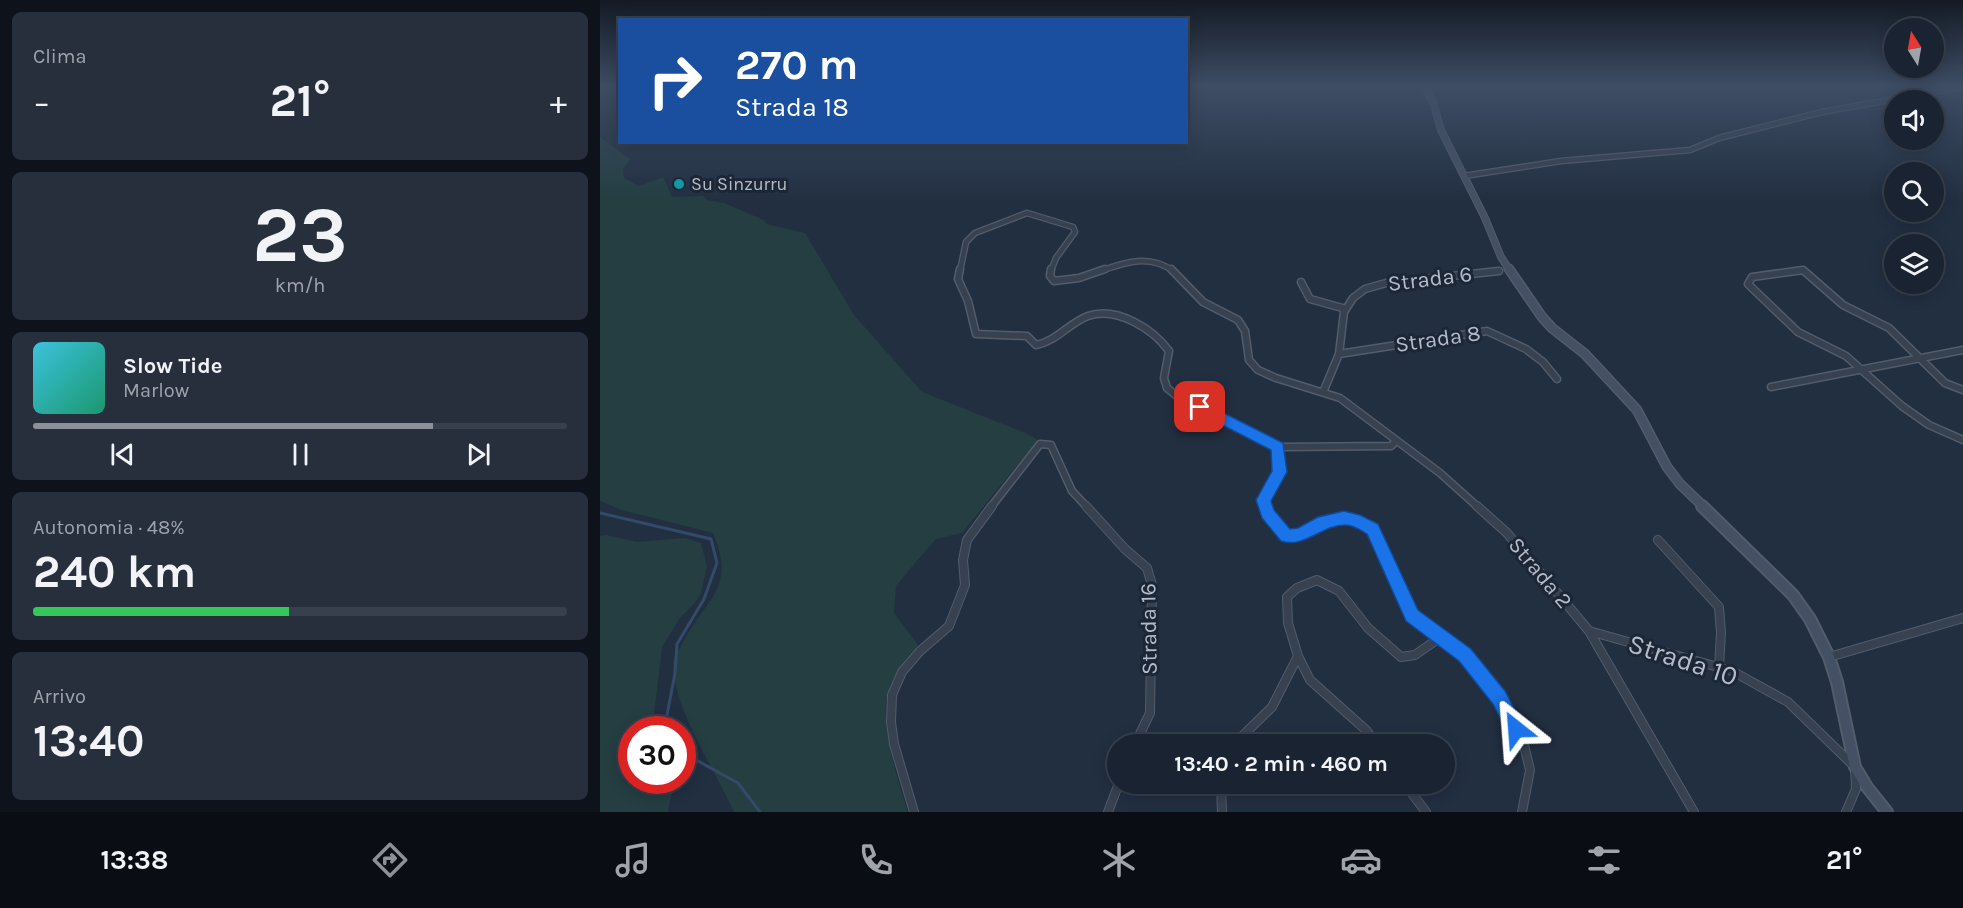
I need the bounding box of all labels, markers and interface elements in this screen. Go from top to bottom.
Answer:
north arrow [1884,18,1944,78]
map controls [1884,18,1944,294]
text: 270 m [735,40,858,90]
icon: right [636,42,714,120]
text: Clima [33,45,87,68]
text: 21° [270,75,330,127]
text: − [33,83,50,121]
text: + [550,83,567,121]
button: sound [1884,90,1944,150]
text: Strada 18 [735,91,849,123]
button: search [1884,162,1944,222]
place label: Su Sinzurru [691,173,788,195]
marker: Su Sinzurru [672,177,686,191]
text: 23 [252,189,348,281]
button: layers [1884,234,1944,294]
street label: Strada 6 [1386,261,1474,297]
text: km/h [275,274,325,297]
street label: Strada 8 [1394,320,1482,358]
text: Slow Tide [123,353,223,379]
text: Marlow [123,379,189,402]
pin [1174,381,1225,432]
icon: arrive [1183,390,1216,423]
icon: previous [106,438,139,471]
icon: pause [284,438,317,471]
icon: next [462,438,495,471]
text: Autonomia · 48% [33,516,185,539]
street label: Strada 2 [1503,532,1577,614]
text: 240 km [33,546,196,598]
street label: Strada 16 [1135,583,1163,675]
street label: Strada 10 [1624,627,1742,693]
text: Arrivo [33,685,86,708]
position arrow [1484,697,1548,761]
text: 13:40 [33,715,144,767]
speed limit sign: 30 [618,716,696,794]
text: 13:40 · 2 min · 460 m [1174,751,1388,777]
icon: directions [369,839,411,881]
icon: music [612,839,654,881]
icon: phone [855,839,897,881]
icon: climate [1098,839,1140,881]
icon: car [1340,839,1382,881]
icon: filters [1583,839,1625,881]
text: 13:38 [100,844,168,876]
text: 21° [1826,844,1863,876]

